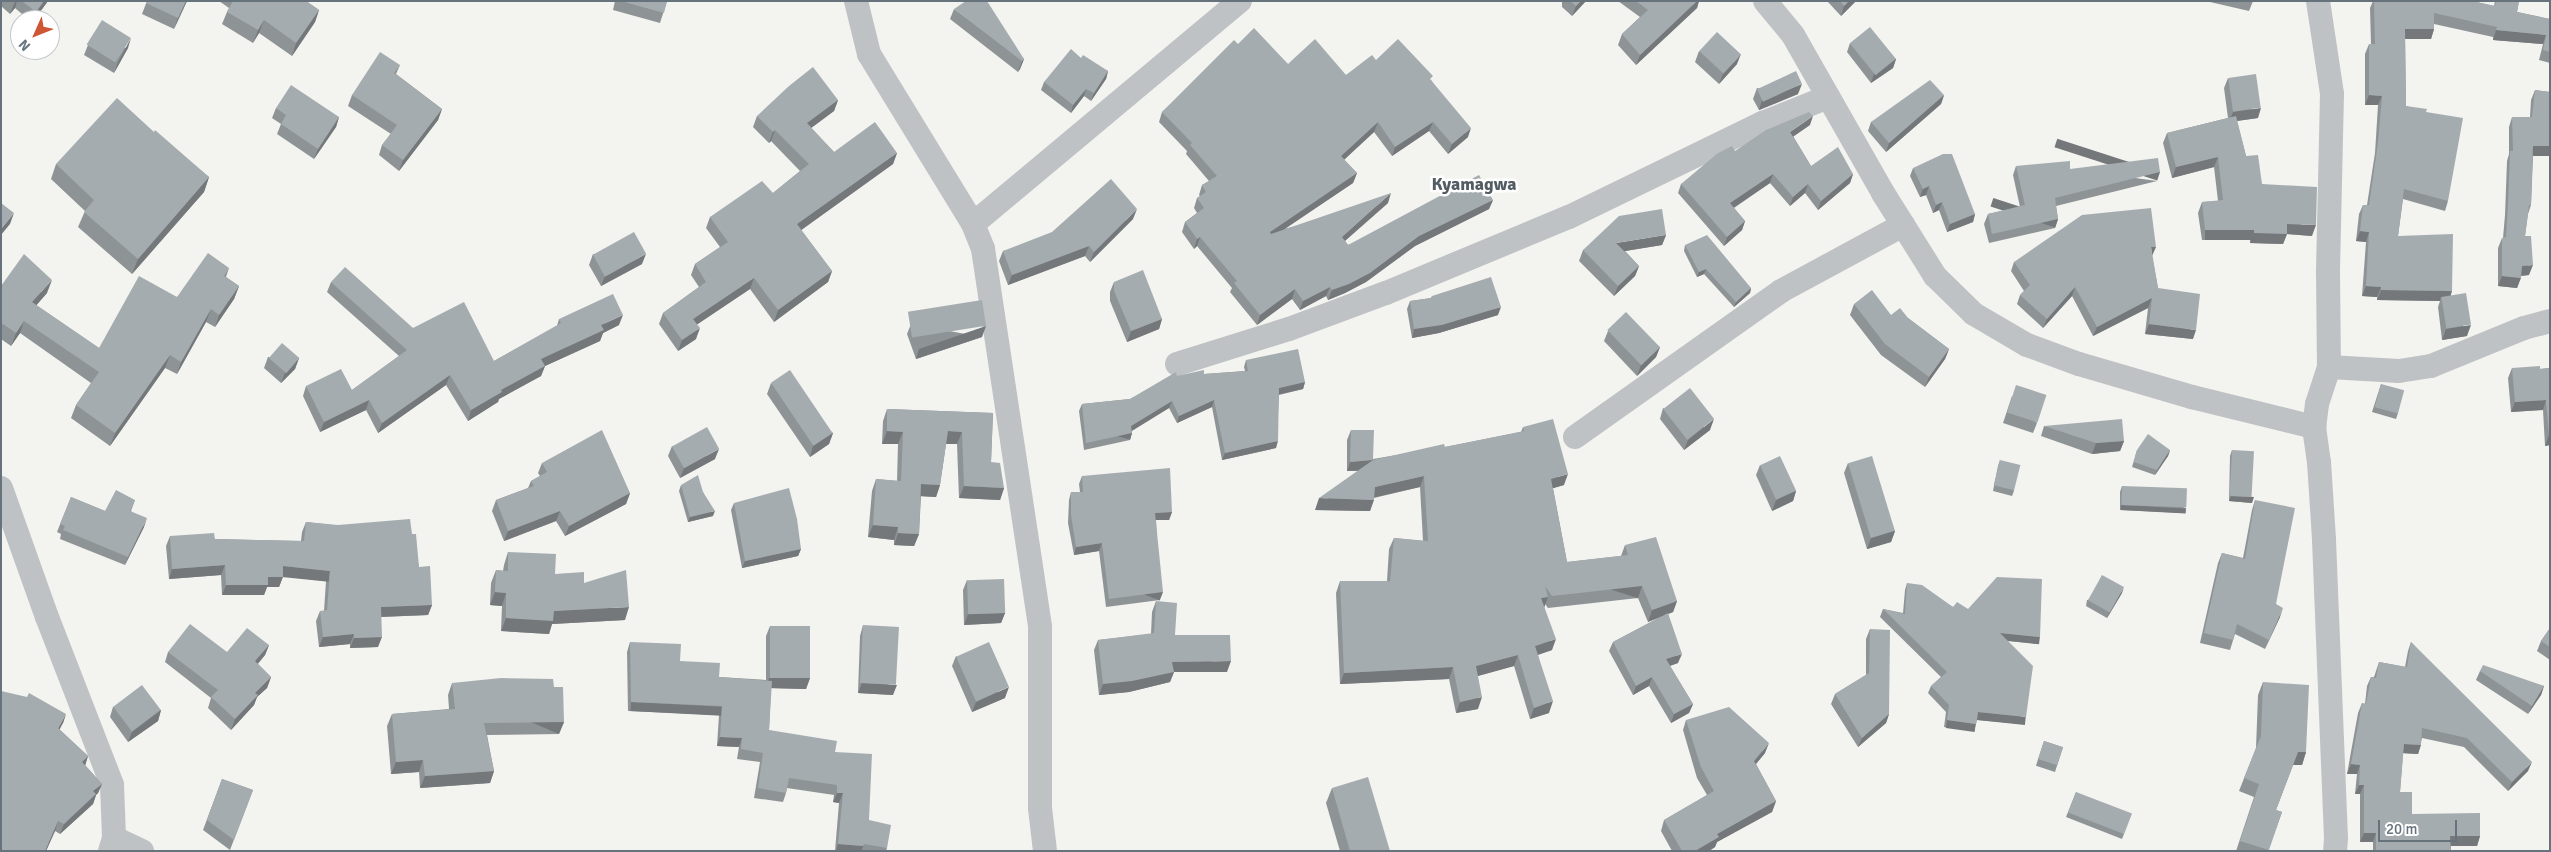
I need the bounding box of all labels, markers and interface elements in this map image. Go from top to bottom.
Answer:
north arrow [10,10,60,60]
text: N [15,36,34,54]
district label: Kyamagwa [1432,173,1516,195]
scale bar [2381,810,2460,842]
text: 20 m [2386,820,2417,838]

